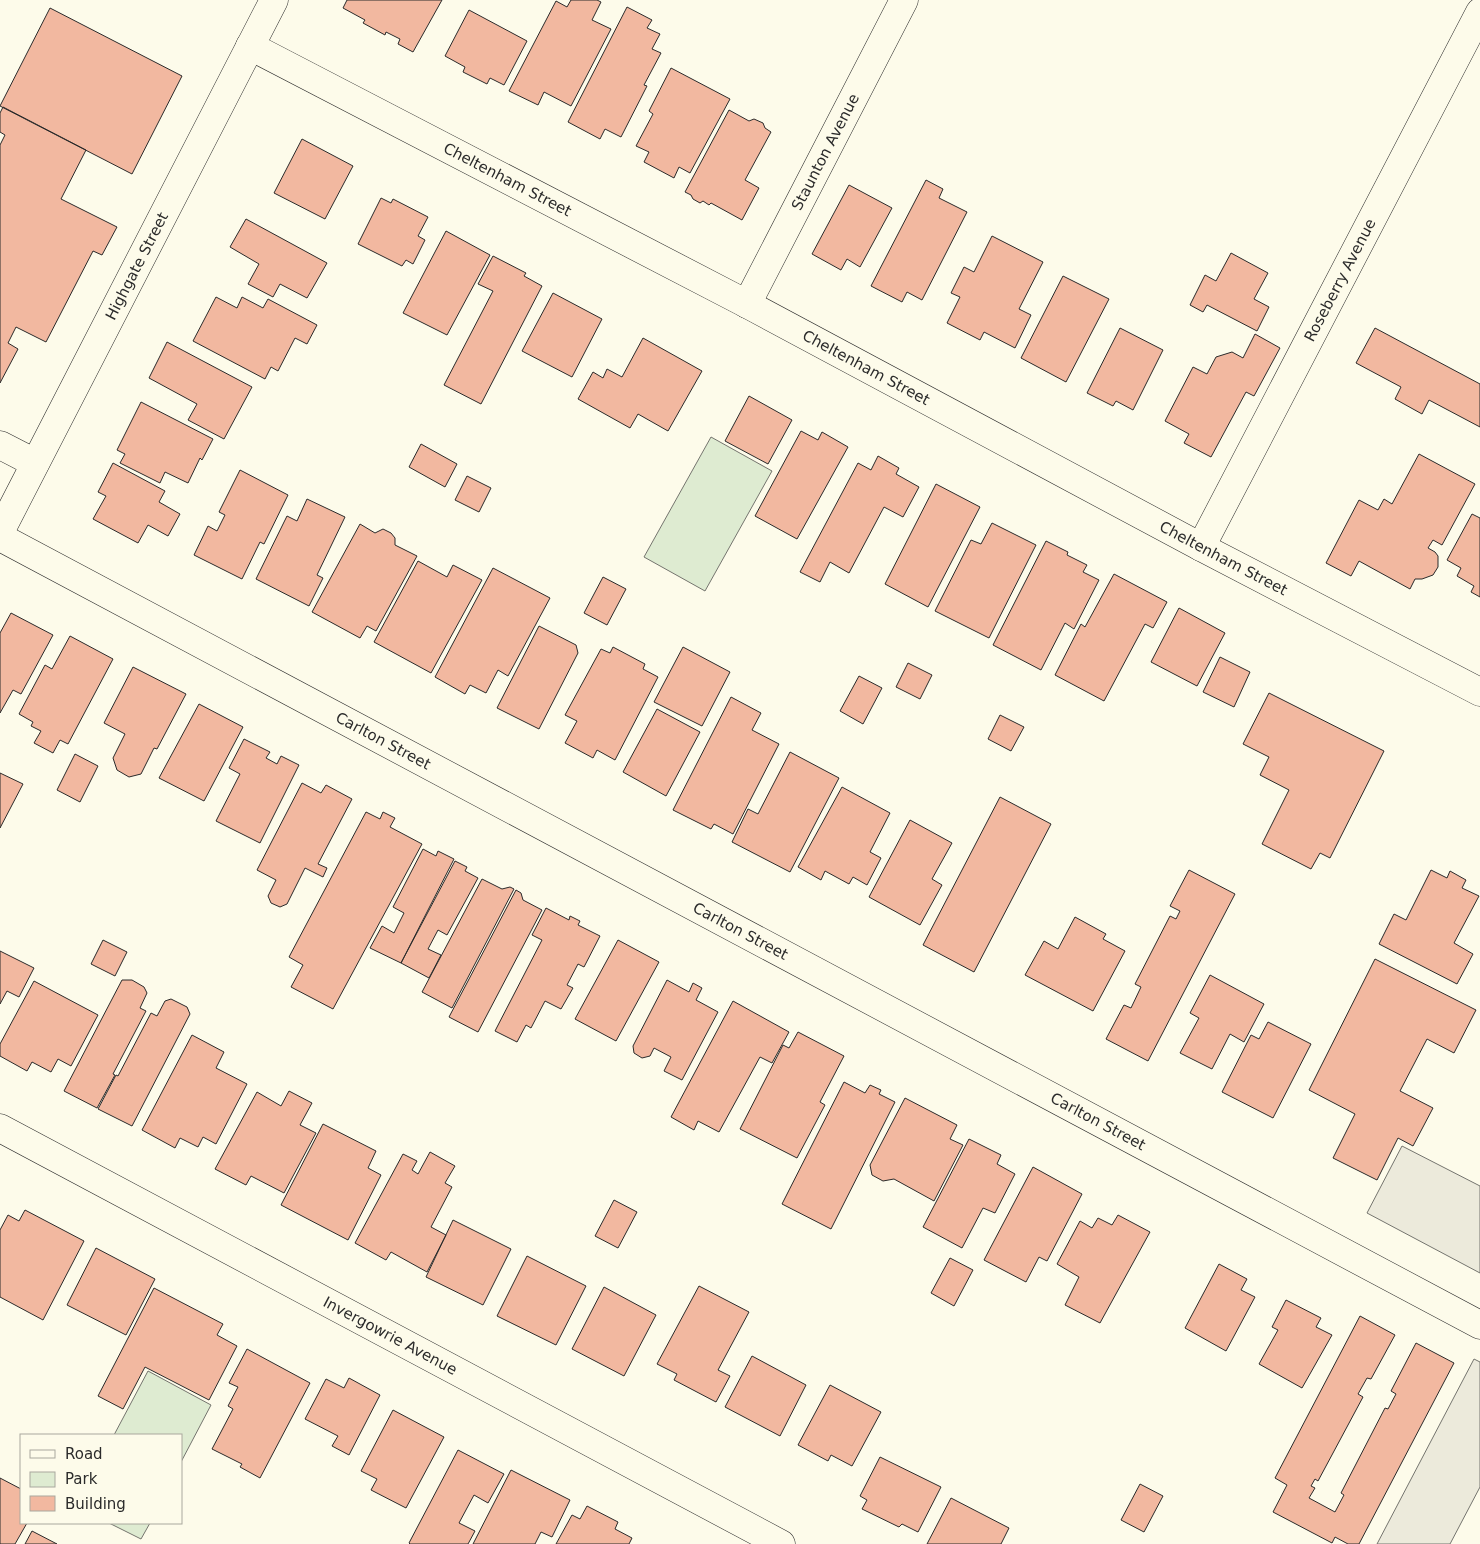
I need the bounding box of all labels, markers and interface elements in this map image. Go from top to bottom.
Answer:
street label: Staunton Avenue [788,91,863,213]
street label: Cheltenham Street [440,139,575,220]
street label: Highgate Street [102,209,172,323]
street label: Roseberry Avenue [1301,216,1380,345]
street label: Cheltenham Street [799,326,933,409]
street label: Cheltenham Street [1156,517,1290,599]
street label: Carlton Street [333,708,434,774]
street label: Carlton Street [690,899,791,964]
street label: Carlton Street [1047,1089,1149,1154]
street label: Invergowrie Avenue [320,1293,460,1379]
legend [20,1434,182,1524]
text: Road [65,1445,103,1463]
text: Park [65,1470,98,1488]
text: Building [65,1495,126,1513]

